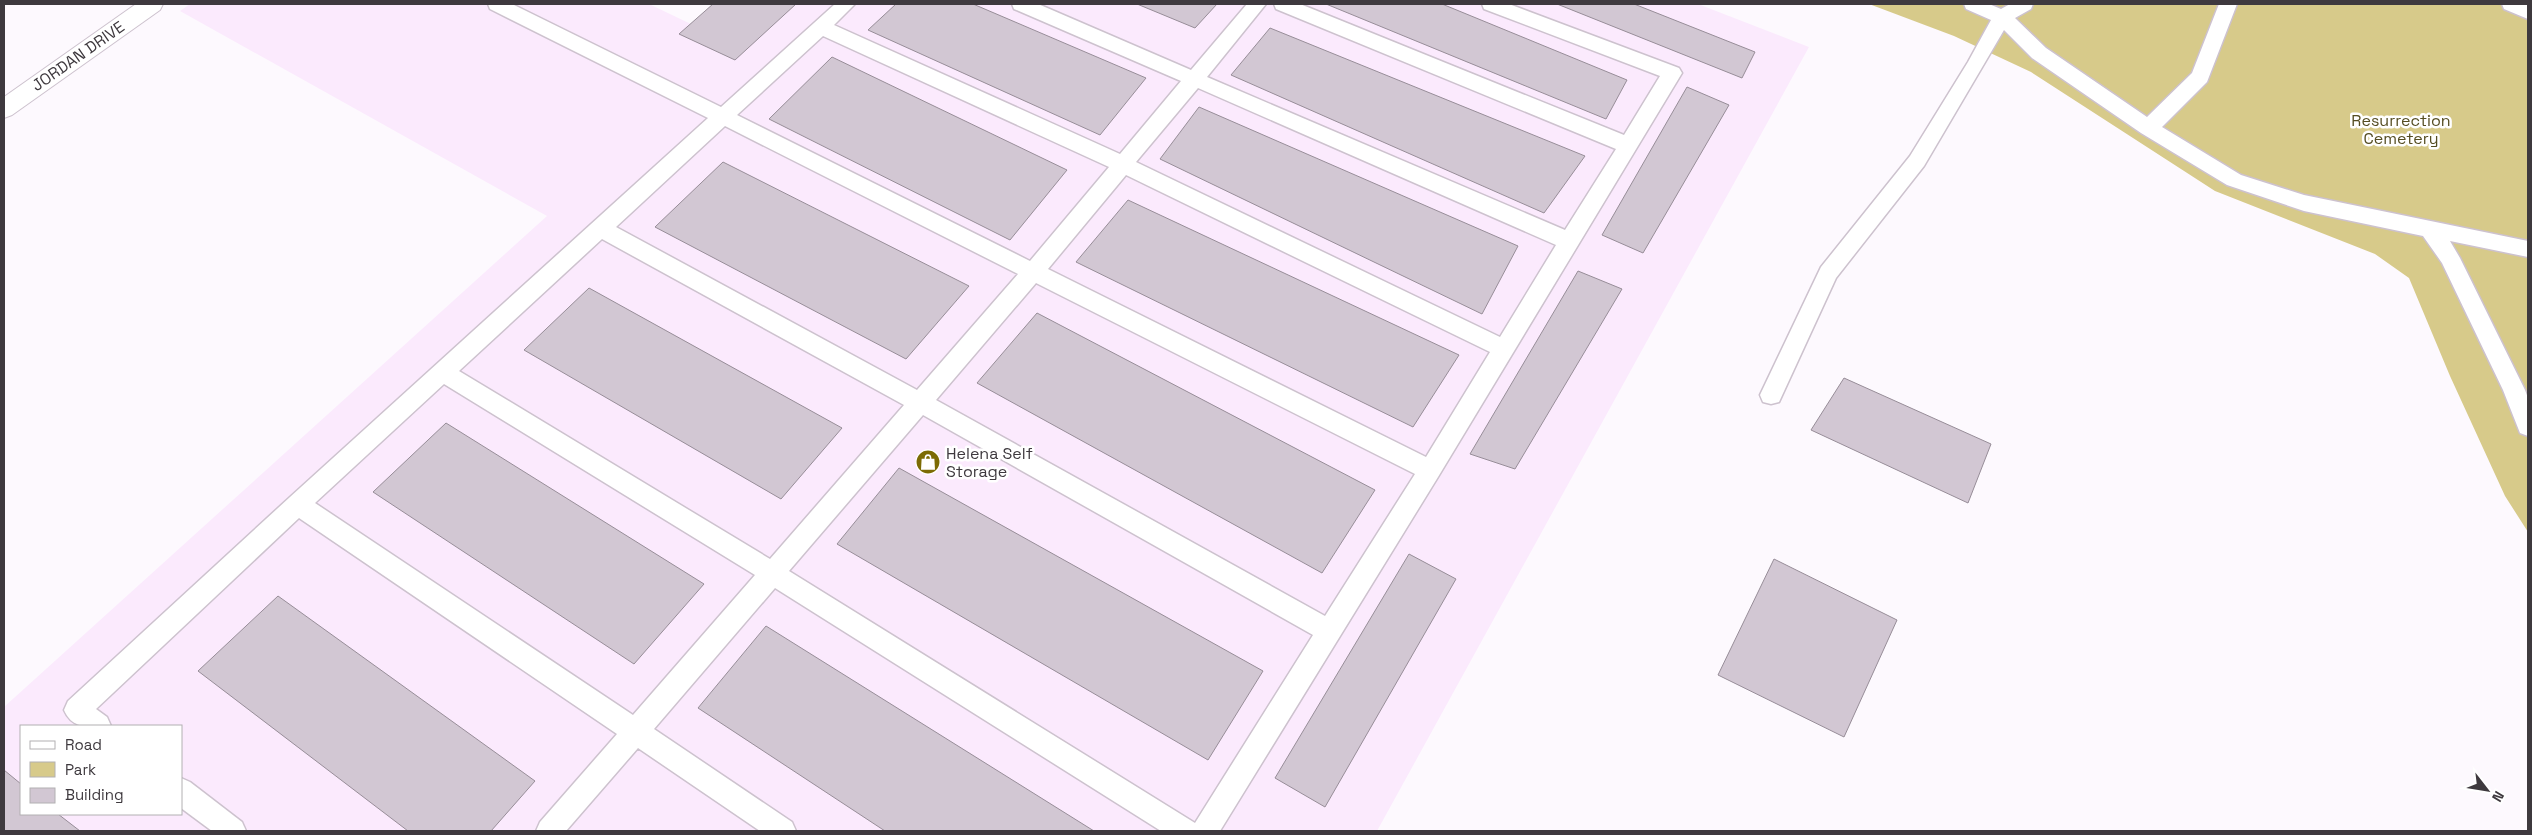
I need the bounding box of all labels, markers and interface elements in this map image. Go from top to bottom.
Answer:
street label: JORDAN DRIVE [27,16,129,96]
park label: Resurrection Cemetery [2351,110,2451,149]
place label: Helena Self Storage [946,443,1033,482]
shop icon: Helena Self Storage [915,449,941,475]
legend [20,725,182,815]
text: Road [65,735,102,754]
text: Park [65,760,96,779]
north arrow [2462,765,2512,815]
text: Building [65,785,124,804]
text: N [2488,788,2508,805]

